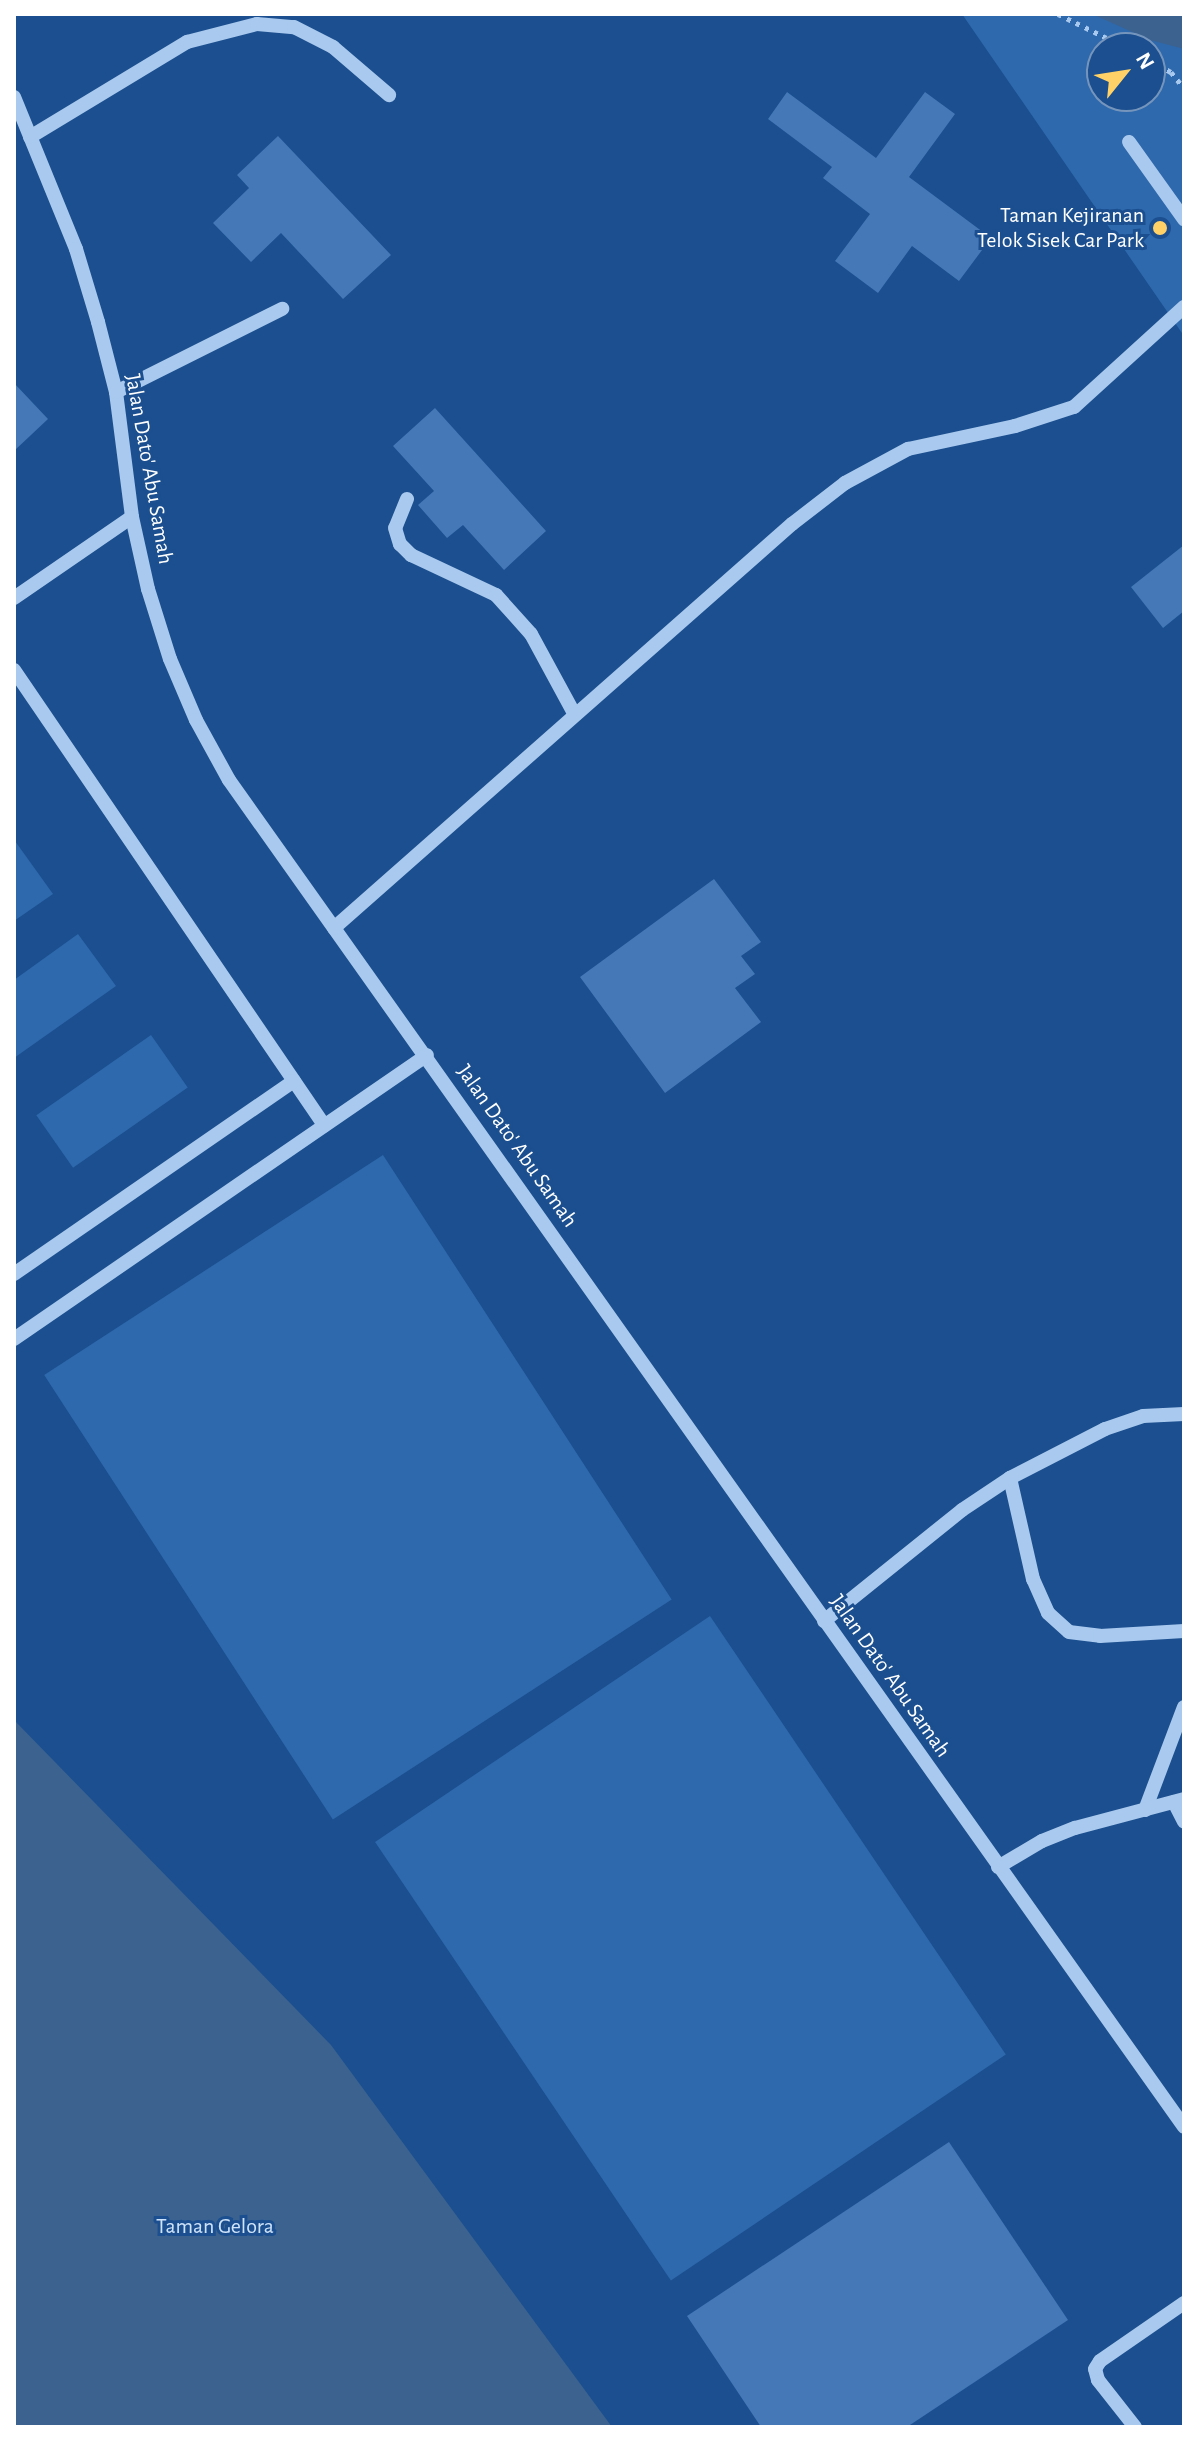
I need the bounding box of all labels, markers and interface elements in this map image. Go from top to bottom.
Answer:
north arrow [1086,32,1166,112]
text: N [1132,49,1158,73]
place label: Taman Kejiranan Telok Sisek Car Park [977,202,1144,254]
marker: Taman Kejiranan Telok Sisek Car Park [1151,219,1169,237]
street label: Jalan Dato' Abu Samah [119,372,179,566]
street label: Jalan Dato' Abu Samah [451,1059,583,1233]
street label: Jalan Dato' Abu Samah [824,1589,956,1763]
park label: Taman Gelora [156,2214,274,2240]

